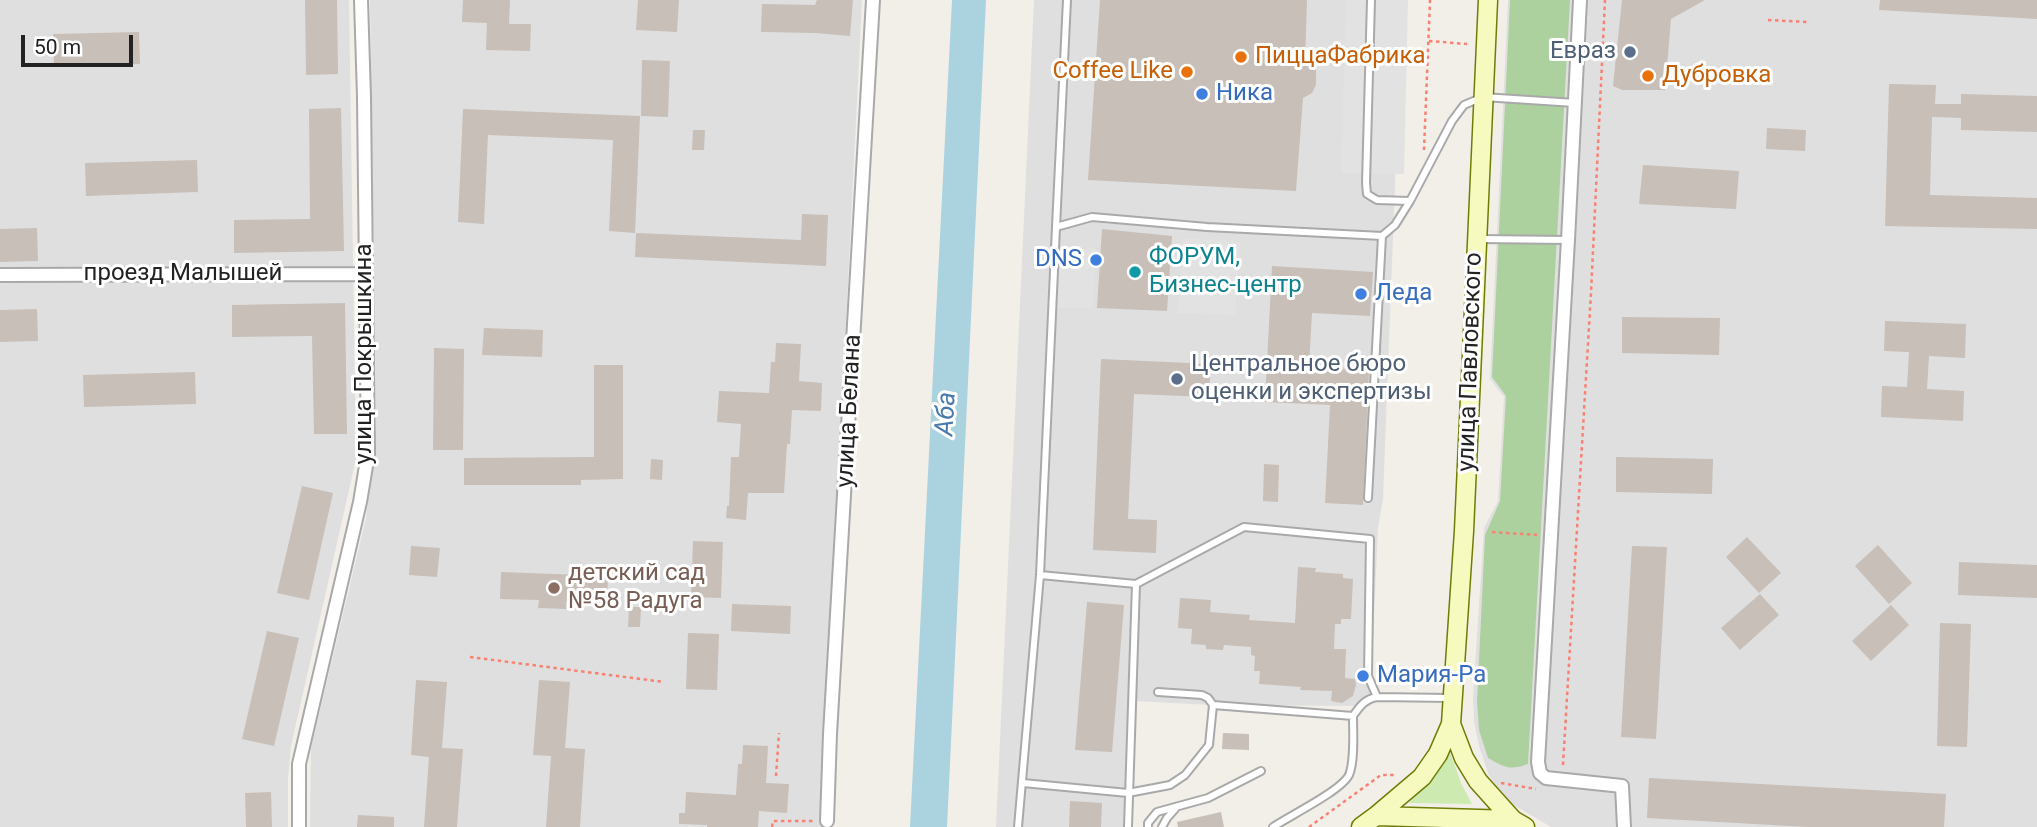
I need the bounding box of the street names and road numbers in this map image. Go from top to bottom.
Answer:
street label: улица Покрышкина [351,244,379,464]
street label: улица Павловского [1453,252,1489,472]
street label: проезд Малышей [84,260,282,288]
street label: улица Белана [832,334,868,488]

